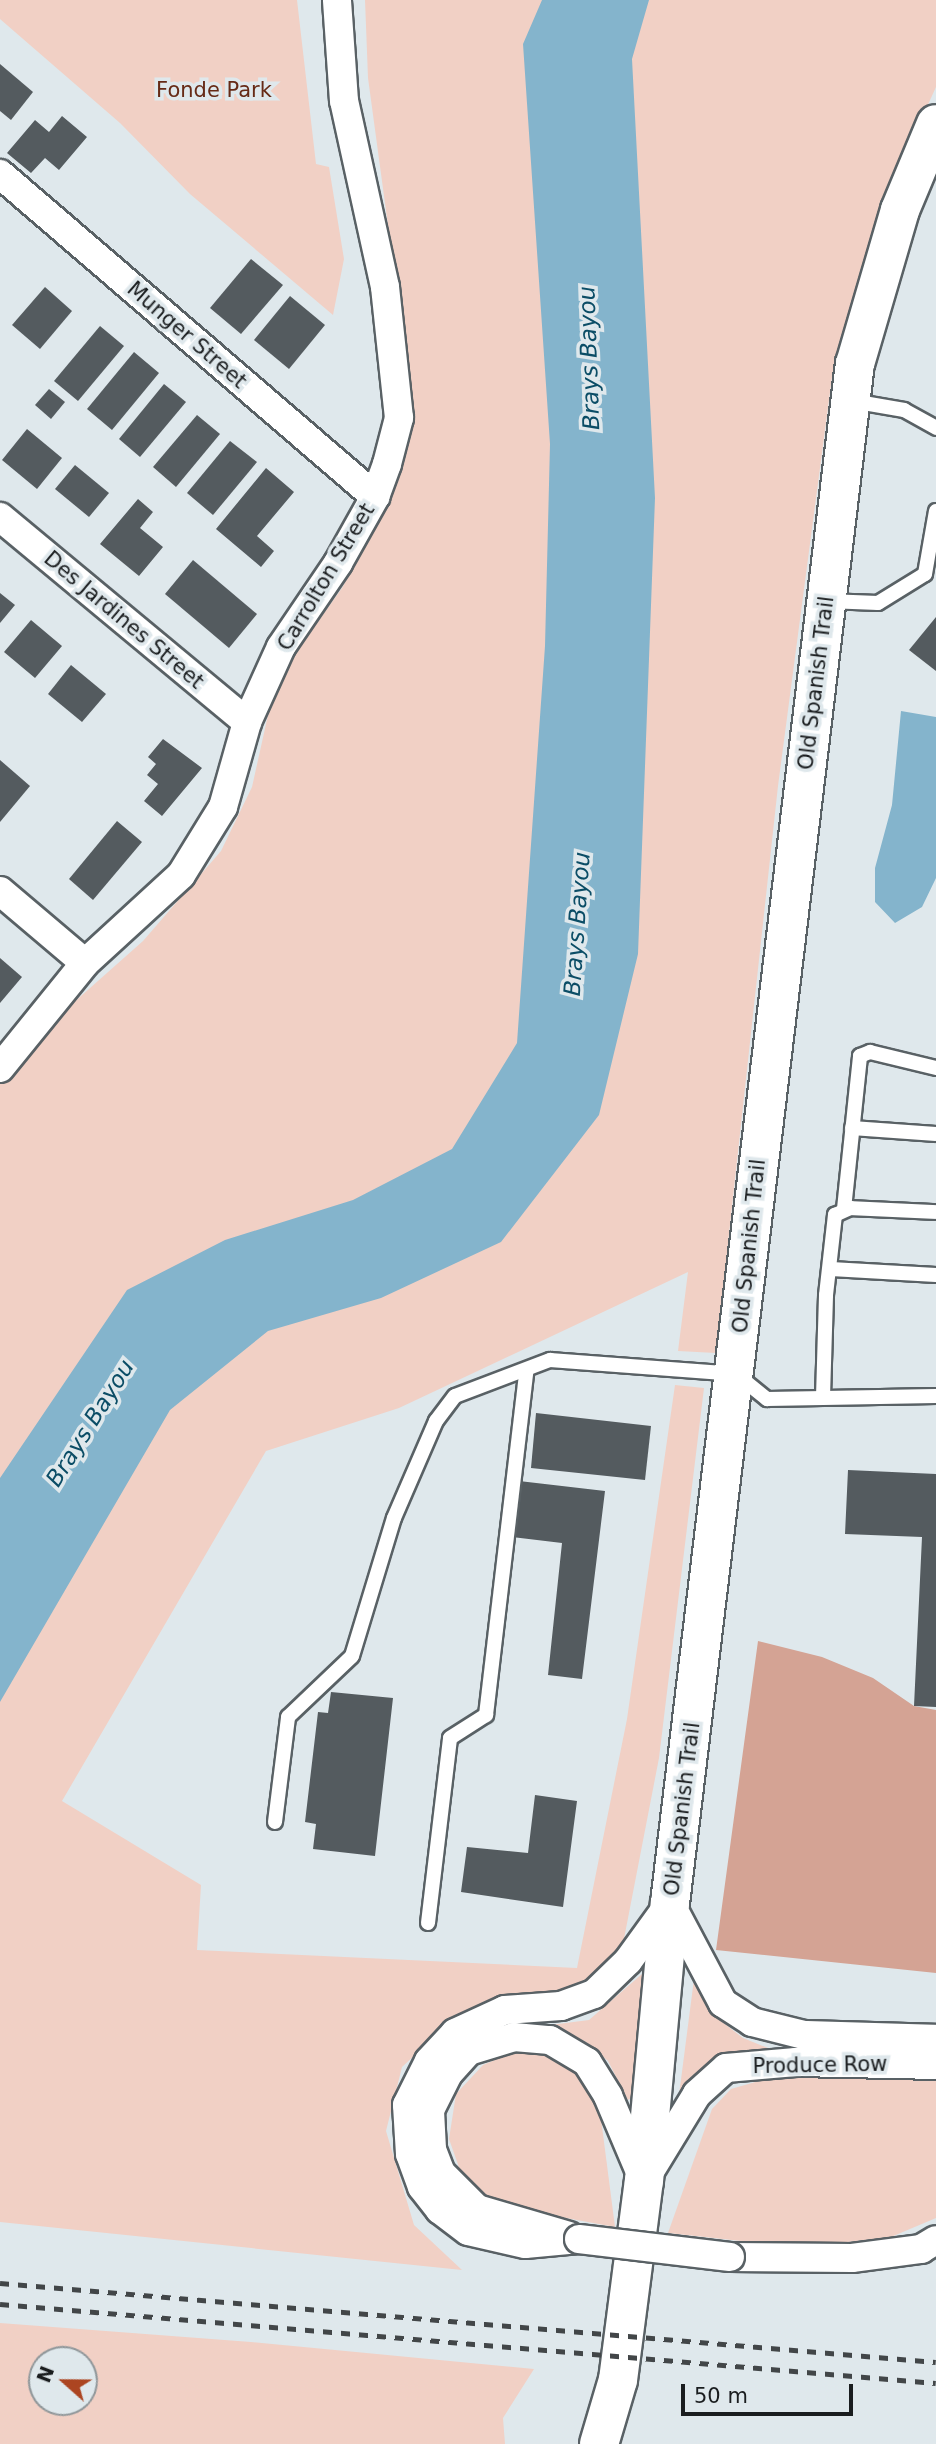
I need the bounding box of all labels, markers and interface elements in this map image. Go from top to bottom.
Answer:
park label: Fonde Park [156,77,272,103]
street label: Munger Street [122,276,252,394]
water label: Brays Bayou [573,285,605,431]
street label: Carrolton Street [272,499,380,655]
street label: Des Jardines Street [39,546,209,694]
street label: Old Spanish Trail [793,595,839,771]
water label: Brays Bayou [558,851,596,997]
street label: Old Spanish Trail [727,1158,771,1334]
water label: Brays Bayou [40,1354,140,1492]
street label: Old Spanish Trail [659,1721,705,1897]
street label: Produce Row [752,2051,888,2079]
north arrow [28,2346,98,2416]
text: N [32,2363,58,2386]
scale bar [684,2370,856,2414]
text: 50 m [694,2384,748,2408]

